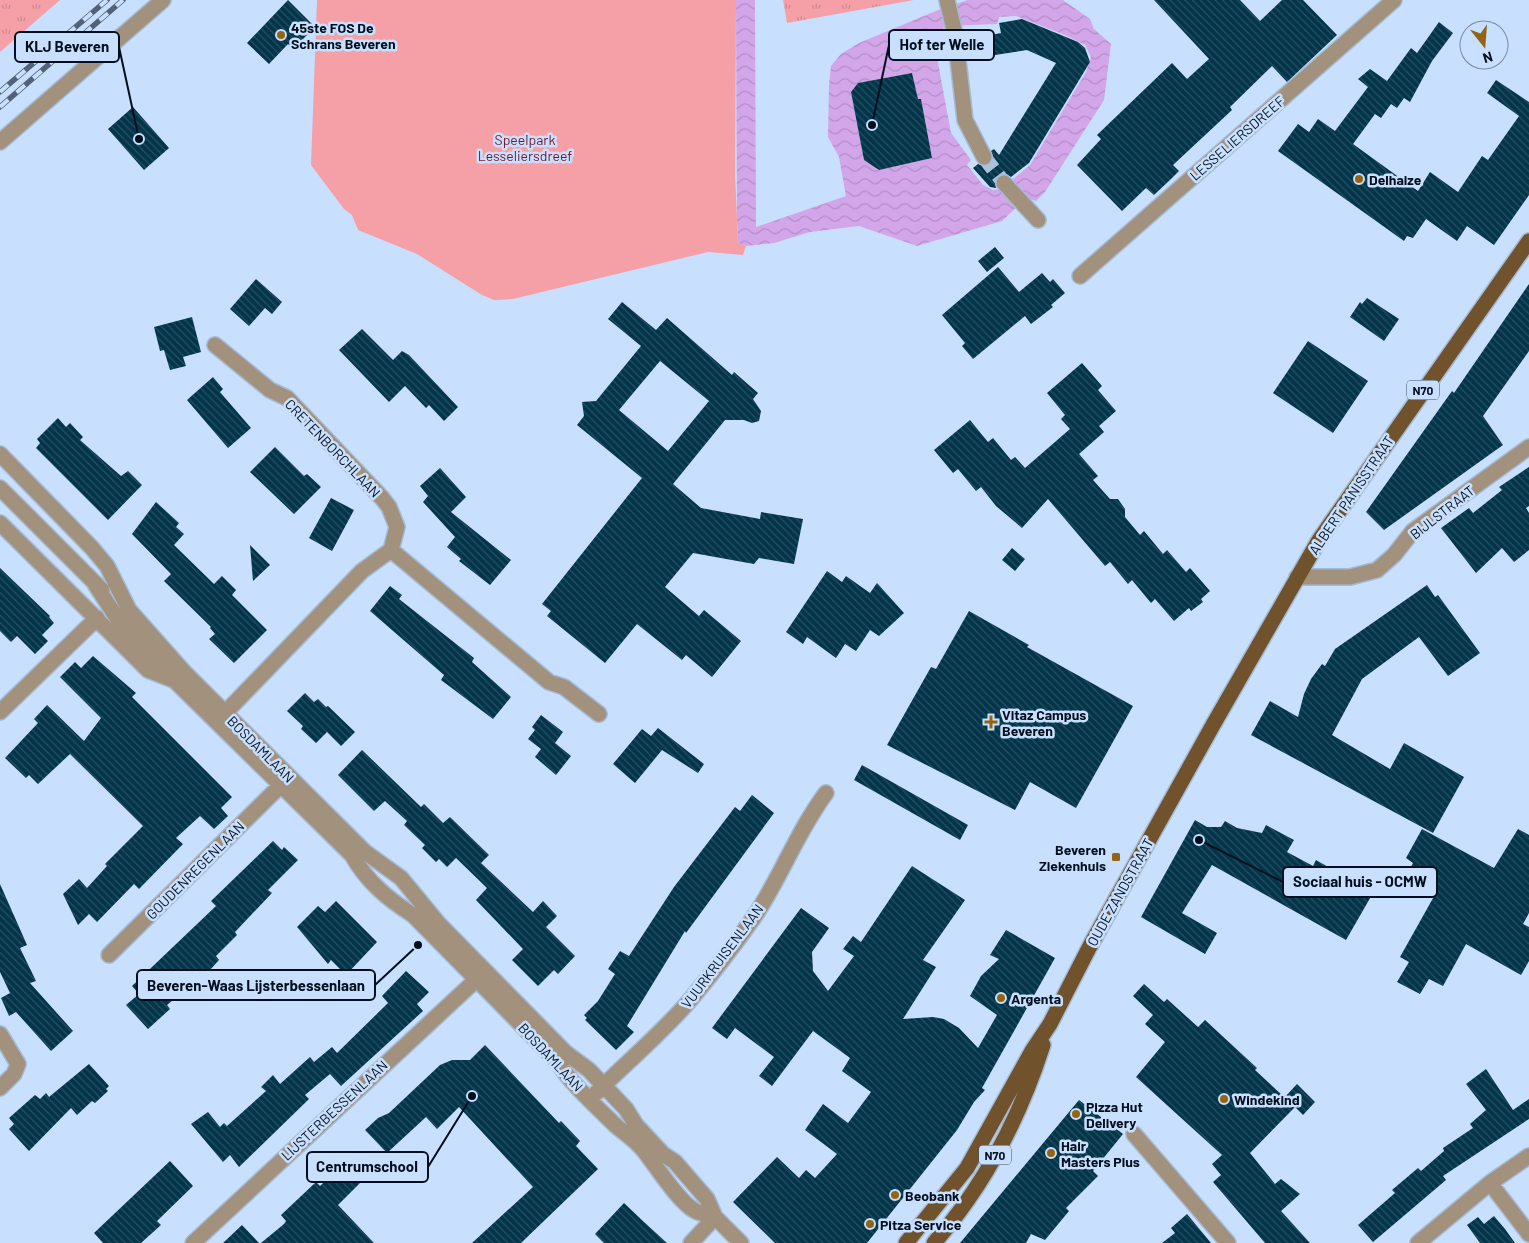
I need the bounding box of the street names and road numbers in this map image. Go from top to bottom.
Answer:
street label: LESSELIERSDREEF [1186,92,1288,184]
road number: N70 [1407,380,1439,400]
street label: CRETENBORCHLAAN [282,395,384,501]
street label: ALBERT PANISSTRAAT [1305,432,1397,558]
street label: BIJLSTRAAT [1406,481,1478,543]
street label: BOSDAMLAAN [224,712,298,786]
street label: GOUDENREGENLAAN [142,817,248,923]
street label: OUDE ZANDSTRAAT [1083,835,1157,949]
street label: VUURKRUISENLAAN [677,901,767,1011]
street label: BOSDAMLAAN [515,1019,587,1095]
street label: LIJSTERBESSENLAAN [277,1056,391,1164]
road number: N70 [979,1146,1011,1164]

